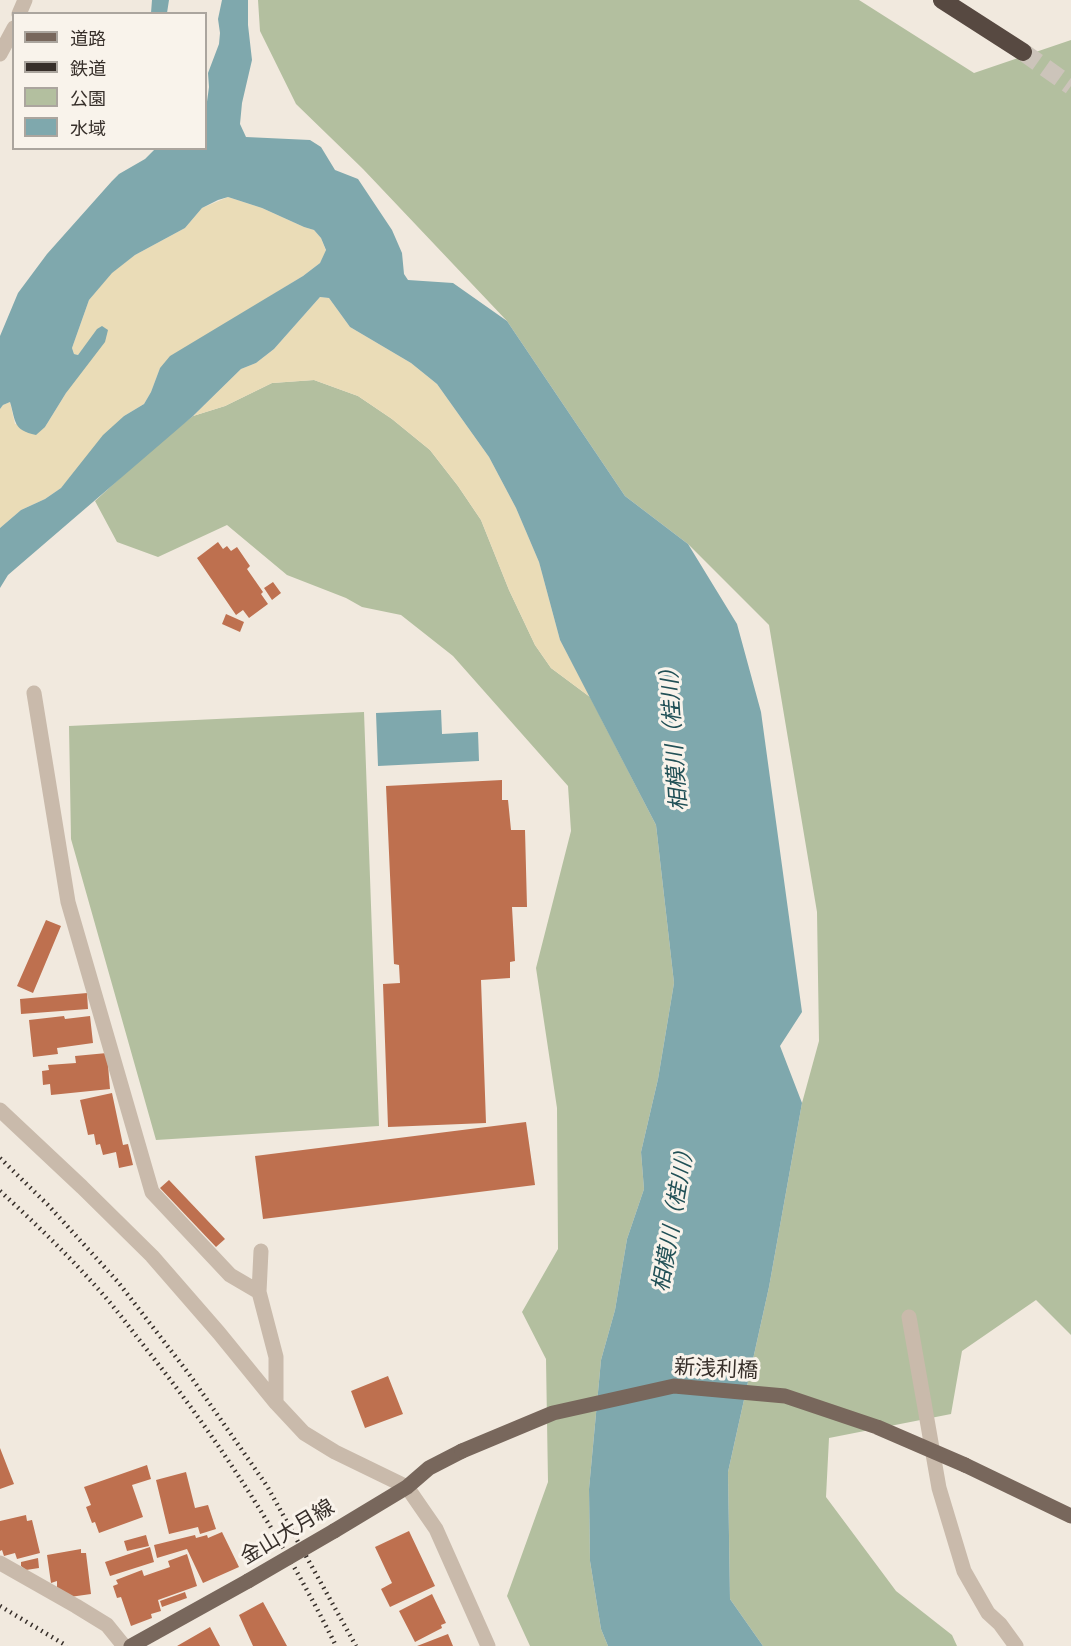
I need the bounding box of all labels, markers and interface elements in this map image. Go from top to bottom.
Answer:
legend [12,12,207,150]
text: 道路 [70,28,106,50]
text: 鉄道 [70,58,106,80]
text: 公園 [70,88,106,110]
text: 水域 [70,118,106,140]
water label: 相模川（桂川） [656,656,694,812]
water label: 相模川（桂川） [649,1138,701,1294]
street label: 新浅利橋 [673,1355,759,1385]
street label: 金山大月線 [237,1495,339,1571]

